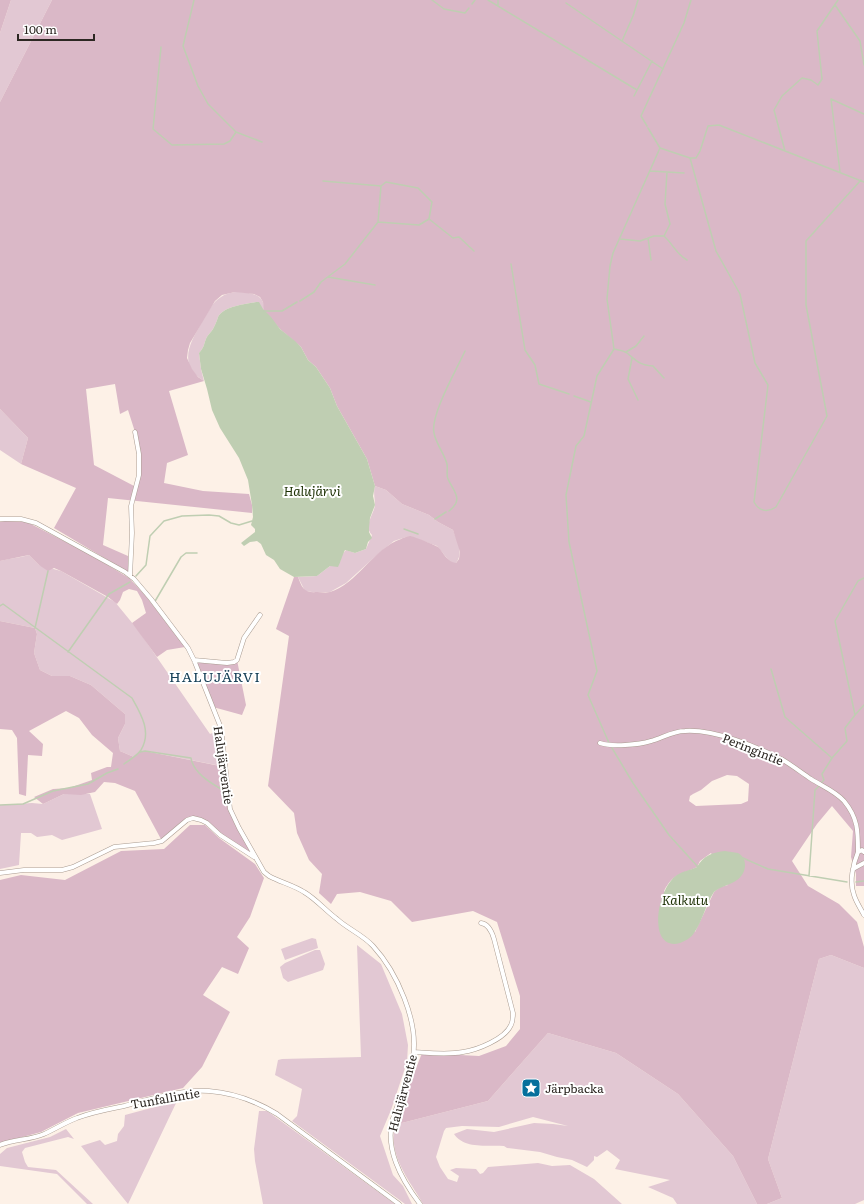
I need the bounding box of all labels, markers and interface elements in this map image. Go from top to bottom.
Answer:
scale bar [18,16,94,42]
text: 100 m [24,20,57,38]
water label: Halujärvi [283,481,341,500]
district label: HALUJÄRVI [169,666,261,686]
street label: Halujärventie [210,725,238,805]
street label: Peringintie [720,729,786,769]
water label: Kalkutu [662,890,709,909]
street label: Halujärventie [383,1052,421,1134]
place icon: Järpbacka [520,1077,542,1099]
place label: Järpbacka [545,1079,604,1097]
street label: Tunfallintie [129,1083,201,1113]

